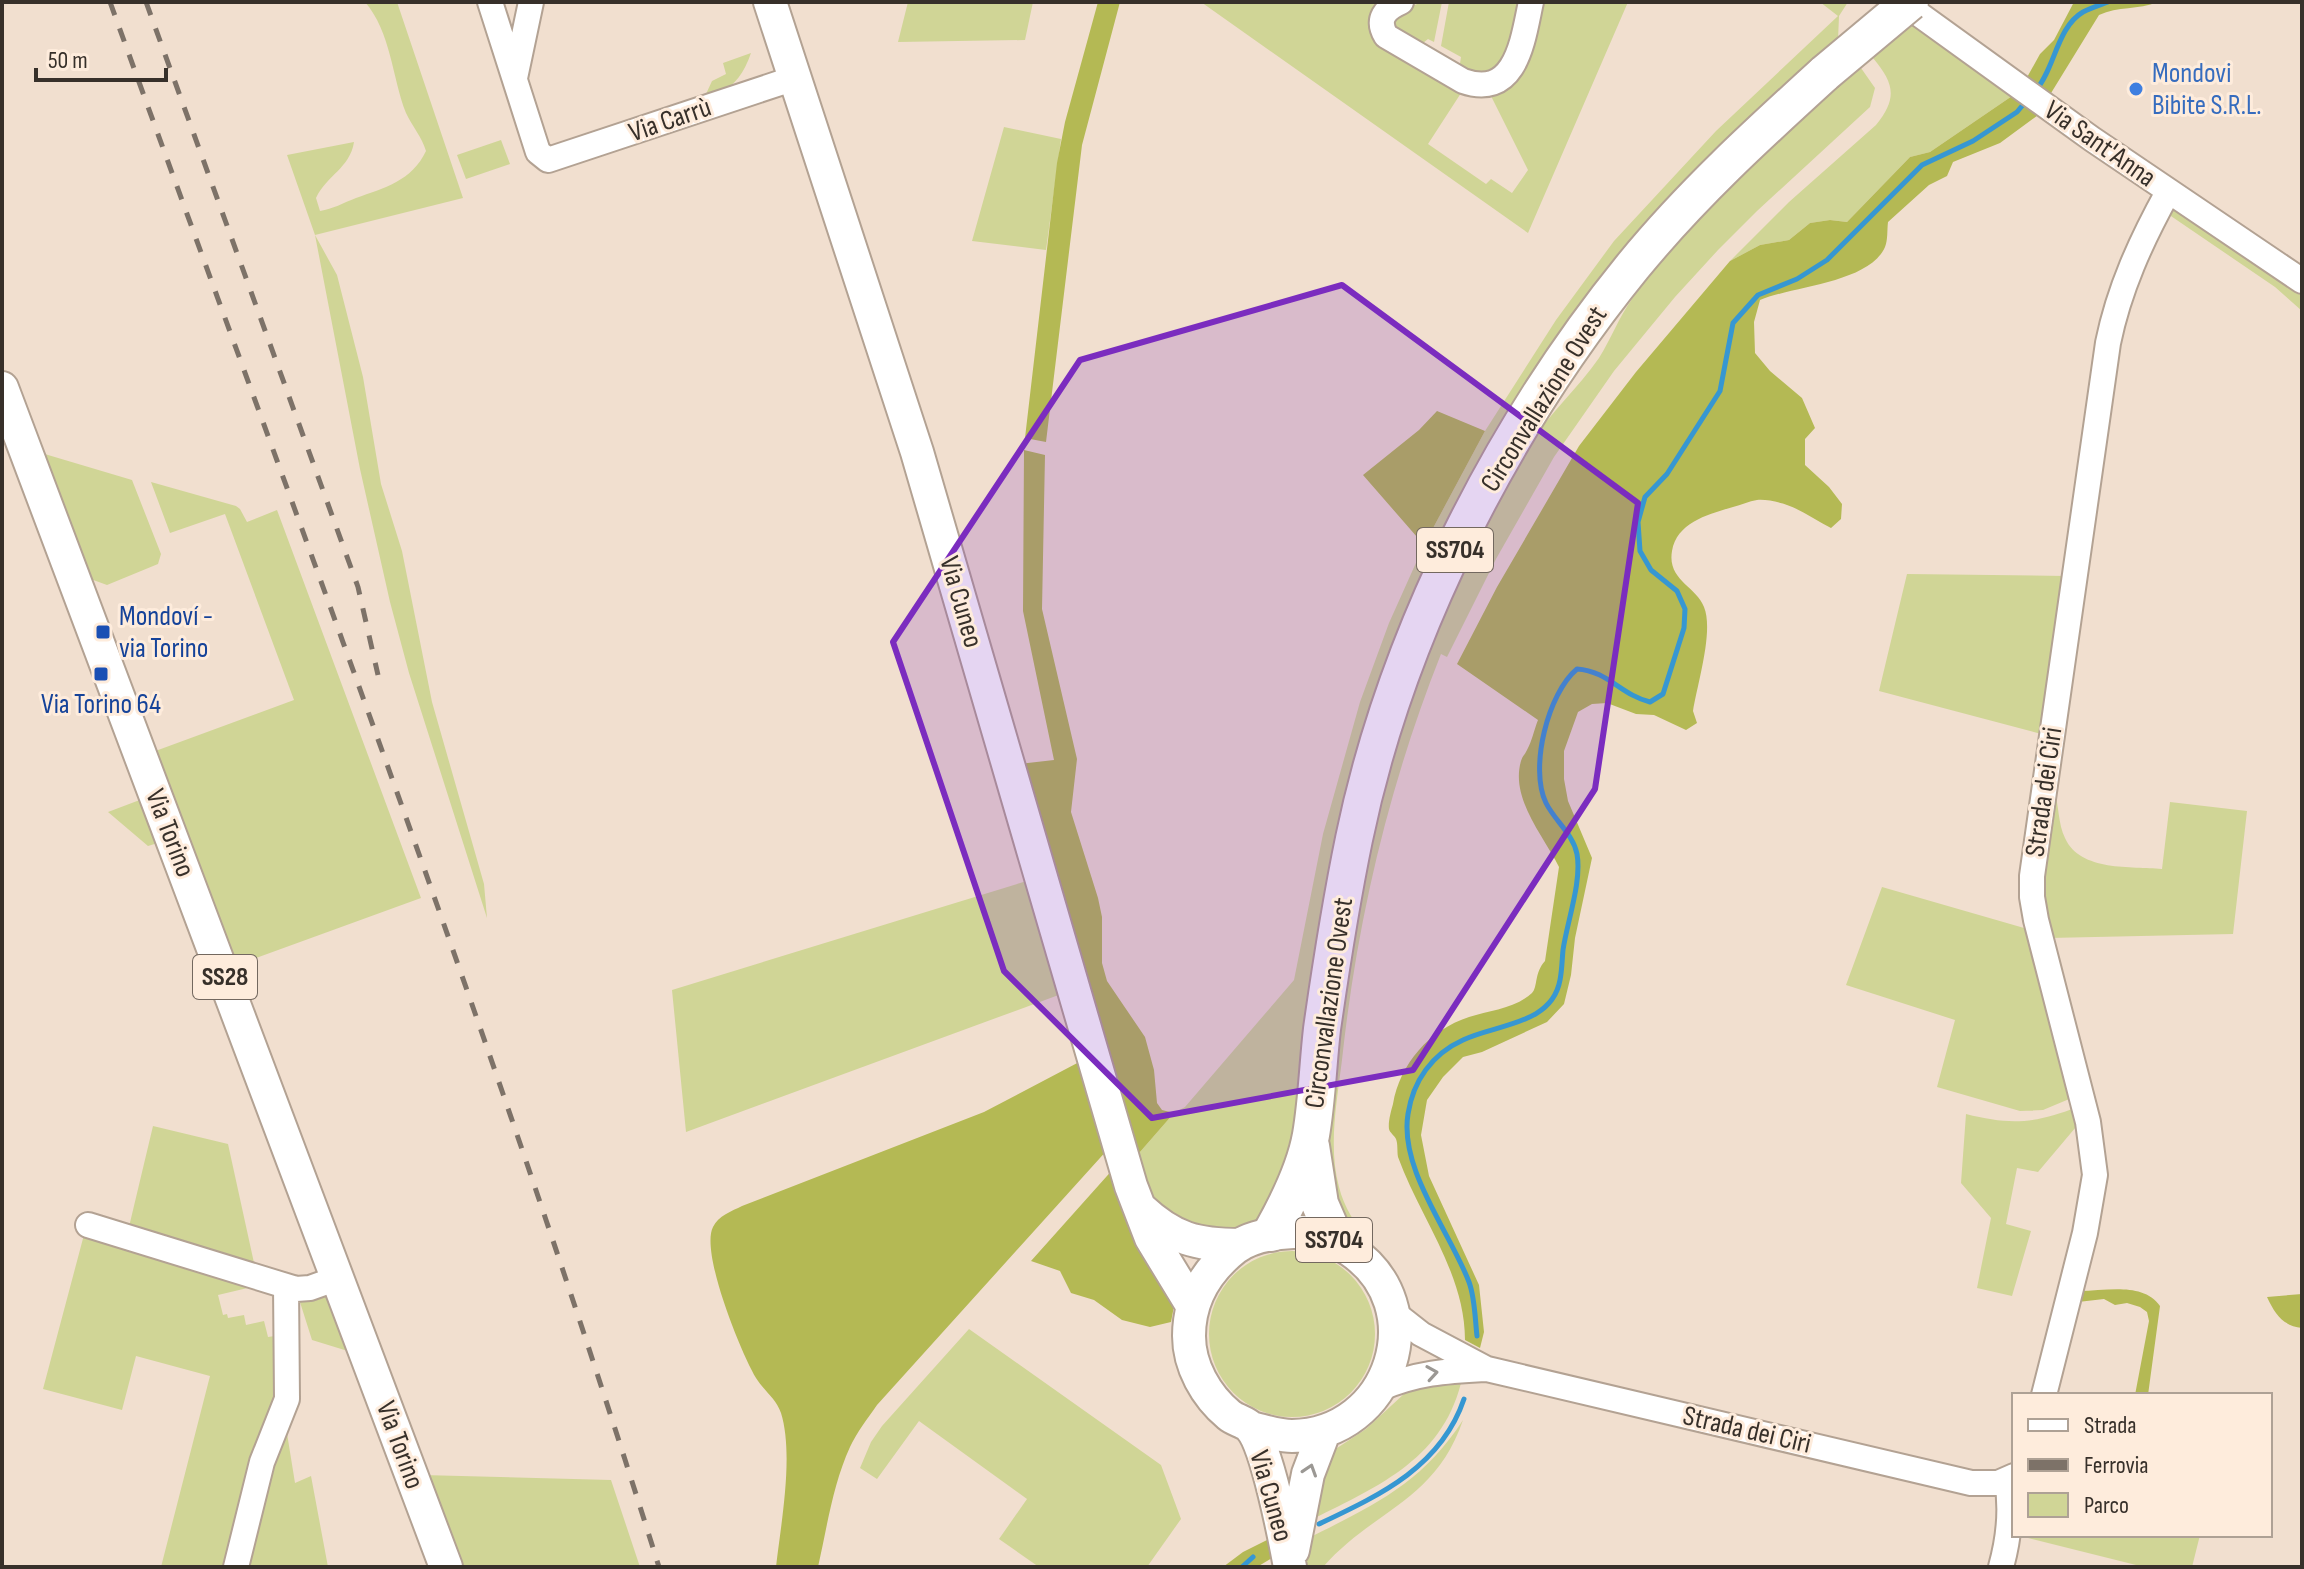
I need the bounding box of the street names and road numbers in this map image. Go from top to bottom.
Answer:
street label: Via Carrù [625,91,715,149]
street label: Via Sant'Anna [2038,94,2162,194]
street label: Circonvallazione Ovest [1474,300,1614,498]
road number: SS704 [1417,528,1493,572]
street label: Via Cuneo [932,553,990,651]
street label: Strada dei Ciri [2019,725,2069,859]
street label: Via Torino [138,785,202,881]
street label: Circonvallazione Ovest [1298,896,1360,1110]
road number: SS28 [193,955,257,999]
road number: SS704 [1296,1218,1372,1262]
street label: Via Torino [369,1397,431,1493]
street label: Strada dei Ciri [1680,1399,1814,1461]
street label: Via Cuneo [1242,1447,1300,1545]

